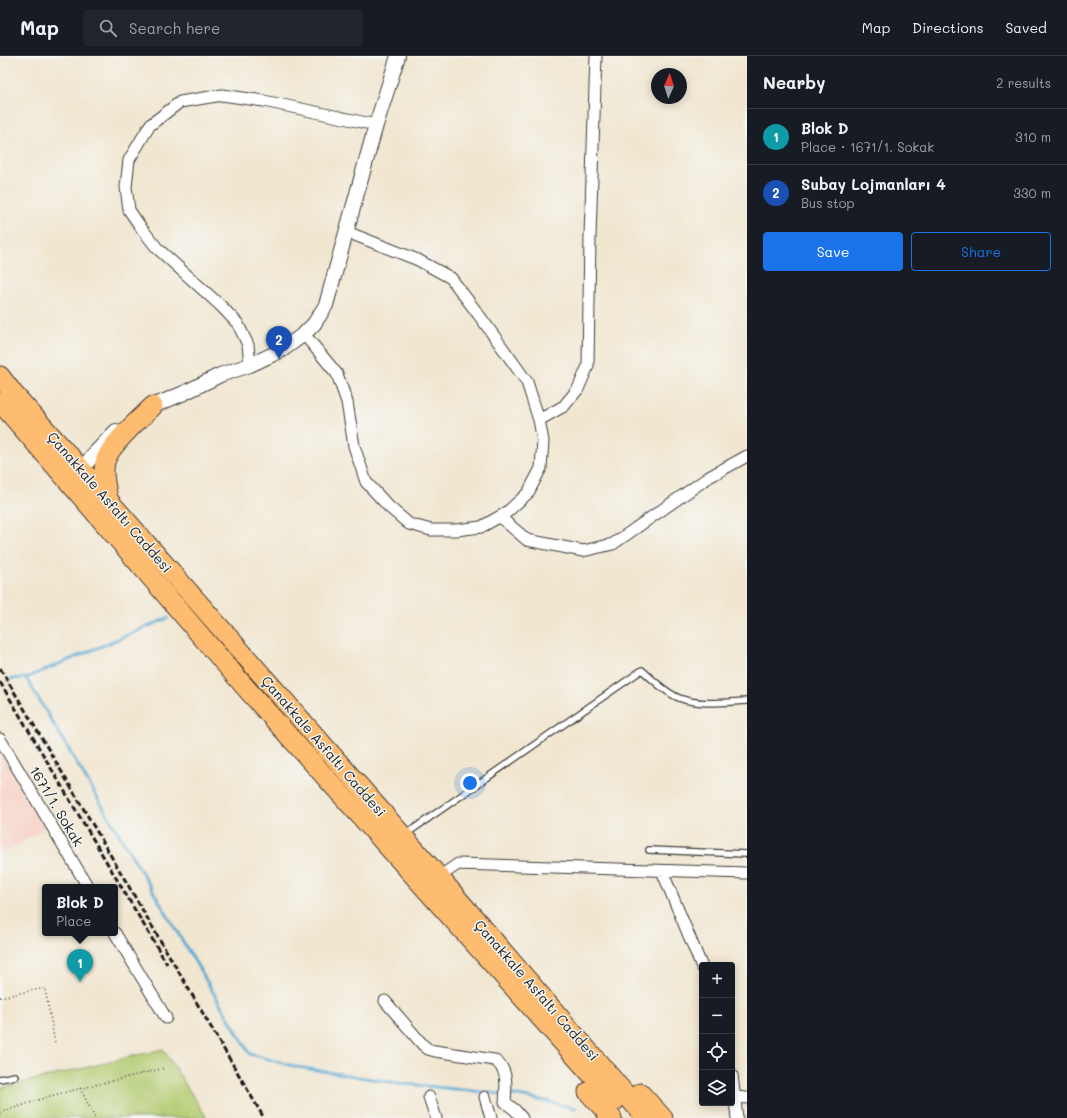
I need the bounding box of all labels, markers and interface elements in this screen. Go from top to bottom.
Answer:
search box [83,10,363,46]
text: Map [20,15,59,40]
icon: search [97,17,119,39]
text: Search here [129,18,220,38]
text: Map [862,18,890,37]
text: Directions [912,18,983,37]
text: Saved [1005,18,1047,37]
north arrow [651,68,687,104]
text: Nearby [763,71,825,93]
text: 2 results [996,74,1051,91]
text: Blok D [801,118,849,138]
text: 1 [773,128,779,145]
text: 310 m [1015,128,1051,145]
text: Place · 1671/1. Sokak [801,138,934,155]
text: Subay Lojmanları 4 [801,174,946,194]
text: 2 [772,184,780,201]
text: 330 m [1013,184,1051,201]
text: Bus stop [801,194,854,211]
button: Save [763,232,903,271]
button: Share [911,232,1051,271]
pin: 2 [266,326,292,359]
street label: Çanakkale Asfaltı Caddesi [43,428,177,576]
street label: Çanakkale Asfaltı Caddesi [257,672,391,820]
street label: 1671/1. Sokak [25,762,89,850]
your location [460,773,480,793]
popup [42,884,118,936]
text: Blok D [56,892,104,912]
text: Place [56,912,91,929]
street label: Çanakkale Asfaltı Caddesi [470,916,604,1064]
pin: 1 [67,949,93,982]
map controls [699,962,735,1106]
button: + [699,962,735,998]
button: − [699,998,735,1034]
button: locate [699,1034,735,1070]
button: layers [699,1070,735,1106]

